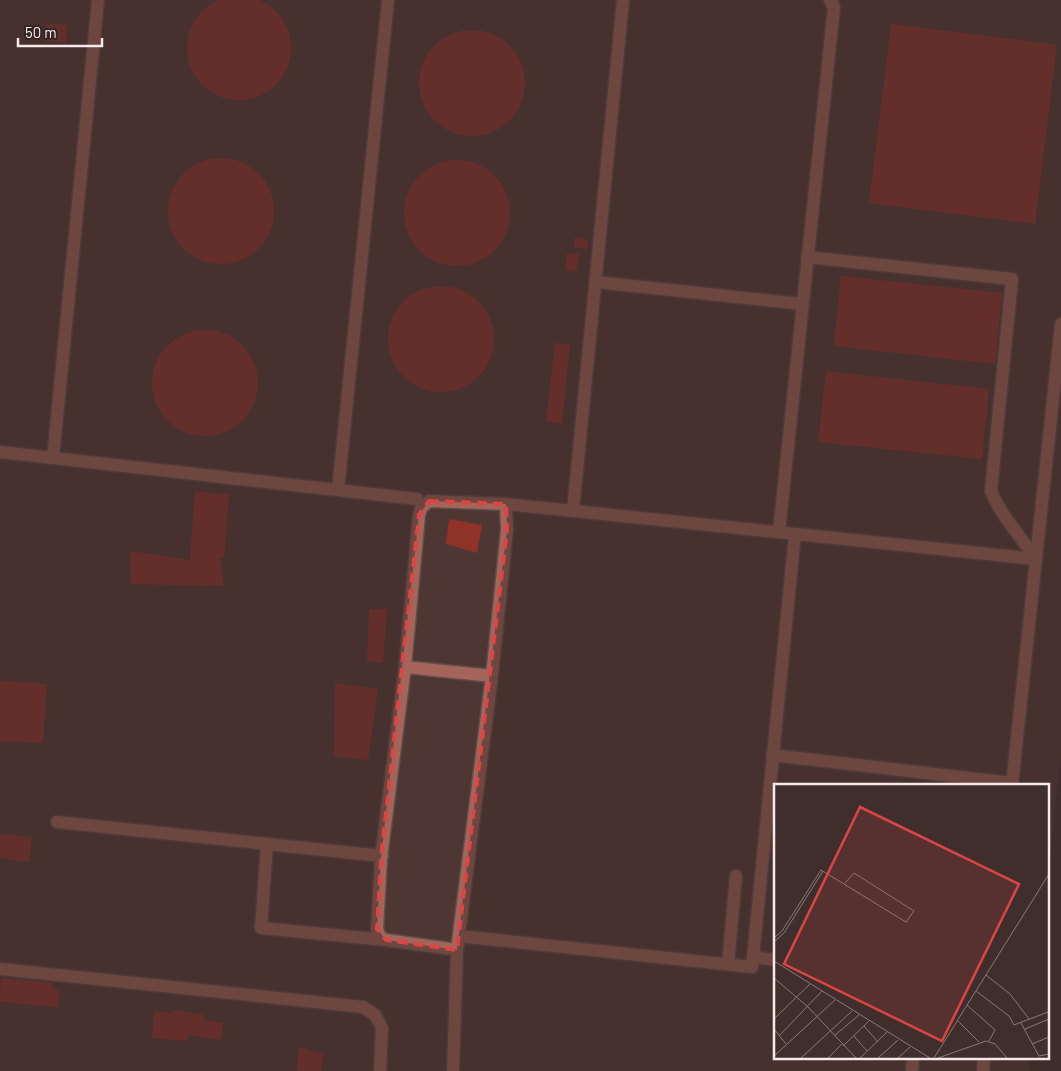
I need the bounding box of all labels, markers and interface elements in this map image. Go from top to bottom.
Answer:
scale bar [18,15,101,47]
text: 50 m [25,23,57,41]
inset map [774,784,1048,1058]

